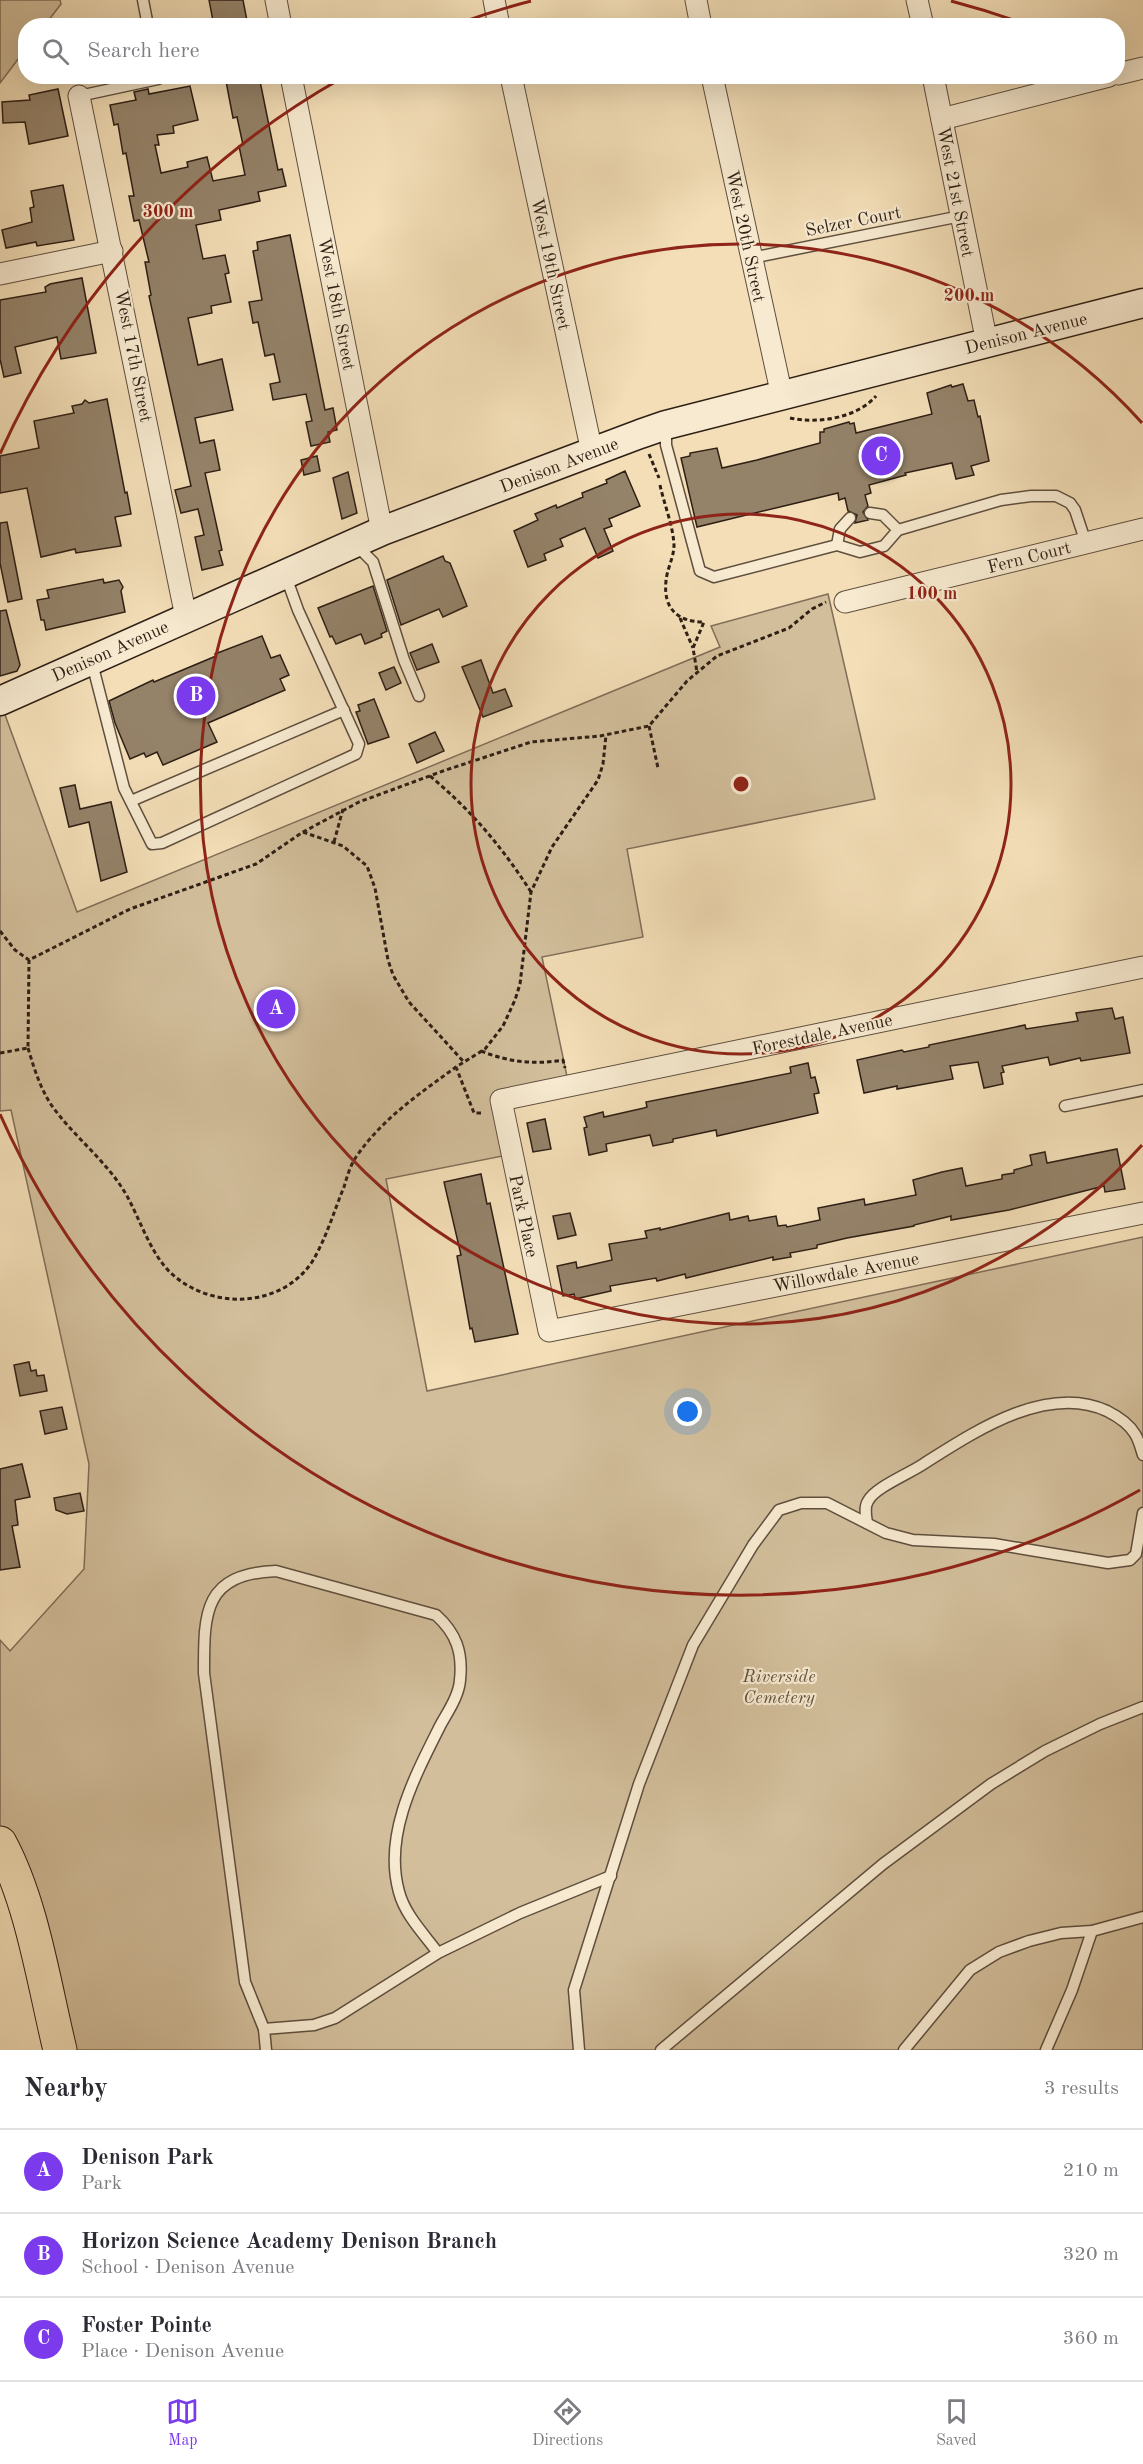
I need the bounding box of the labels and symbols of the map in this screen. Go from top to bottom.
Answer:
street label: West 21st Street [934,125,977,259]
street label: West 20th Street [722,168,768,304]
street label: West 19th Street [527,196,573,332]
text: 300 m [143,203,193,221]
street label: Selzer Court [804,204,903,240]
street label: West 18th Street [314,236,358,372]
text: 200 m [944,287,994,305]
street label: West 17th Street [111,288,155,424]
street label: Denison Avenue [963,310,1089,358]
pin: C [862,434,900,478]
street label: Denison Avenue [498,435,621,497]
street label: Fern Court [986,539,1073,577]
text: 100 m [907,585,957,603]
street label: Denison Avenue [49,618,171,686]
pin: B [176,674,216,718]
centre of rings [731,774,751,794]
pin: A [256,986,296,1032]
street label: Forestdale Avenue [750,1011,894,1059]
street label: Park Place [505,1173,541,1259]
street label: Willowdale Avenue [772,1250,921,1296]
your location [673,1397,702,1426]
park label: Riverside Cemetery [741,1668,816,1707]

